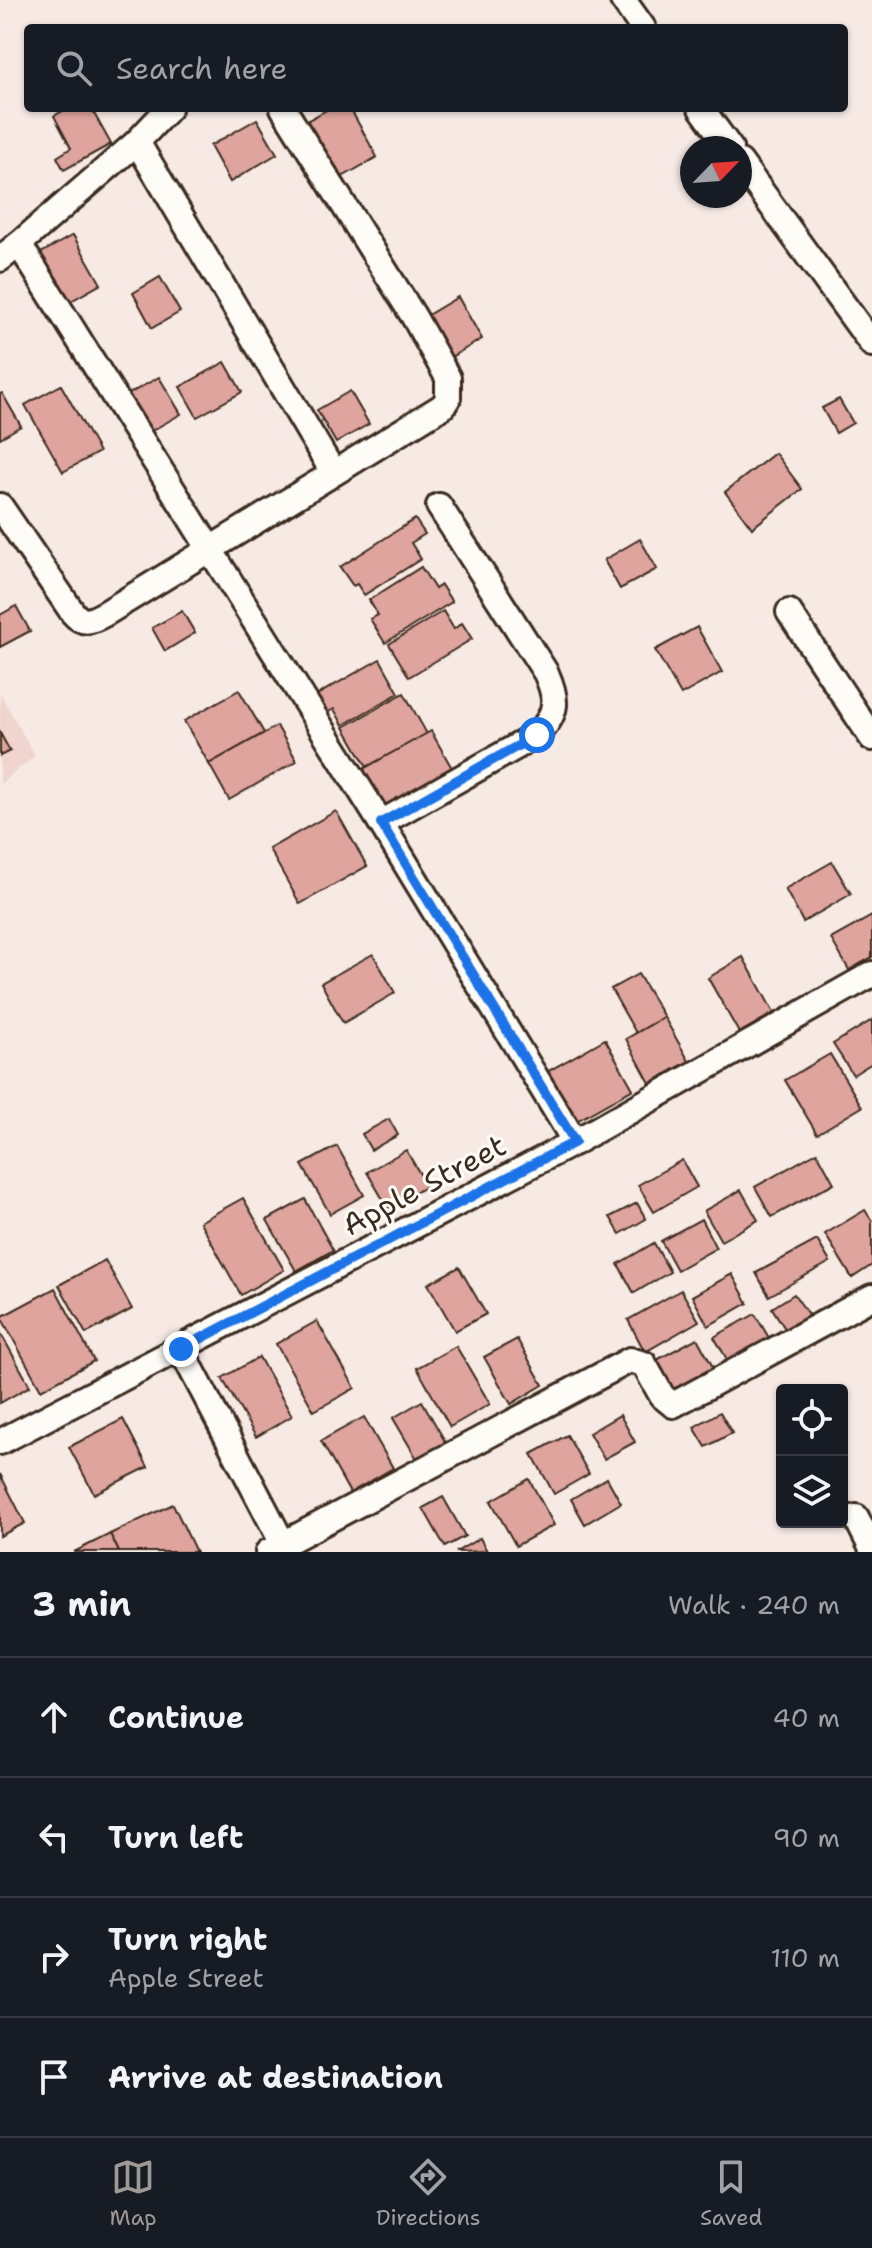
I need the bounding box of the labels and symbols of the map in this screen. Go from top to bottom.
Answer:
north arrow [680,136,752,208]
route start [519,717,555,753]
street label: Apple Street [335,1125,513,1245]
route end [163,1331,199,1367]

